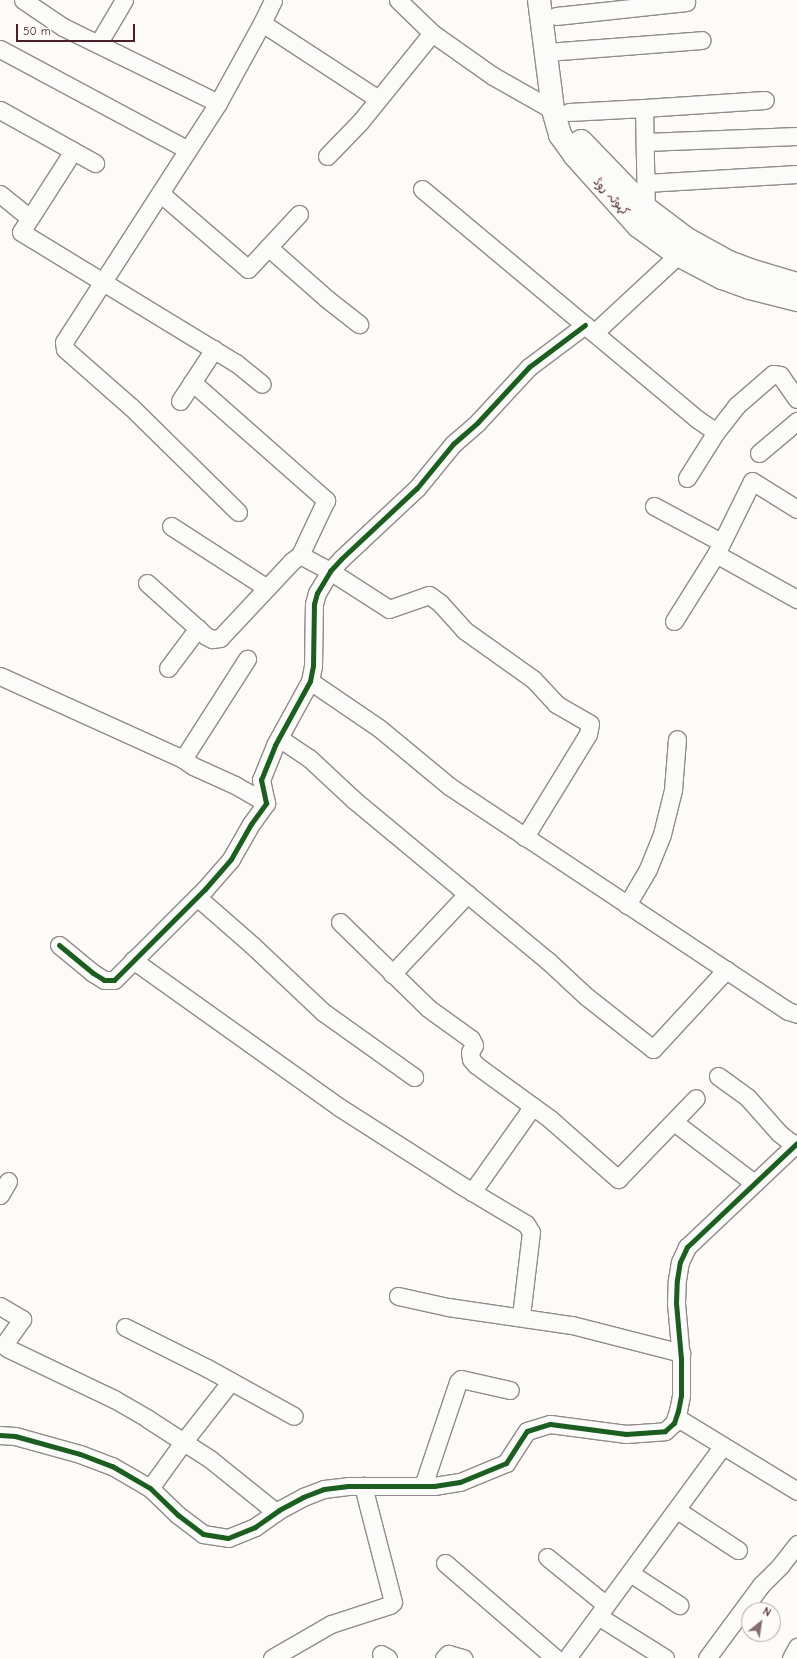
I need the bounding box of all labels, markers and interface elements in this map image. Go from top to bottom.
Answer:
scale bar [18,16,137,42]
text: 50 m [23,24,51,38]
street label: کہوٹہ روڈ [590,175,632,219]
north arrow [741,1602,781,1642]
text: N [760,1605,773,1619]

